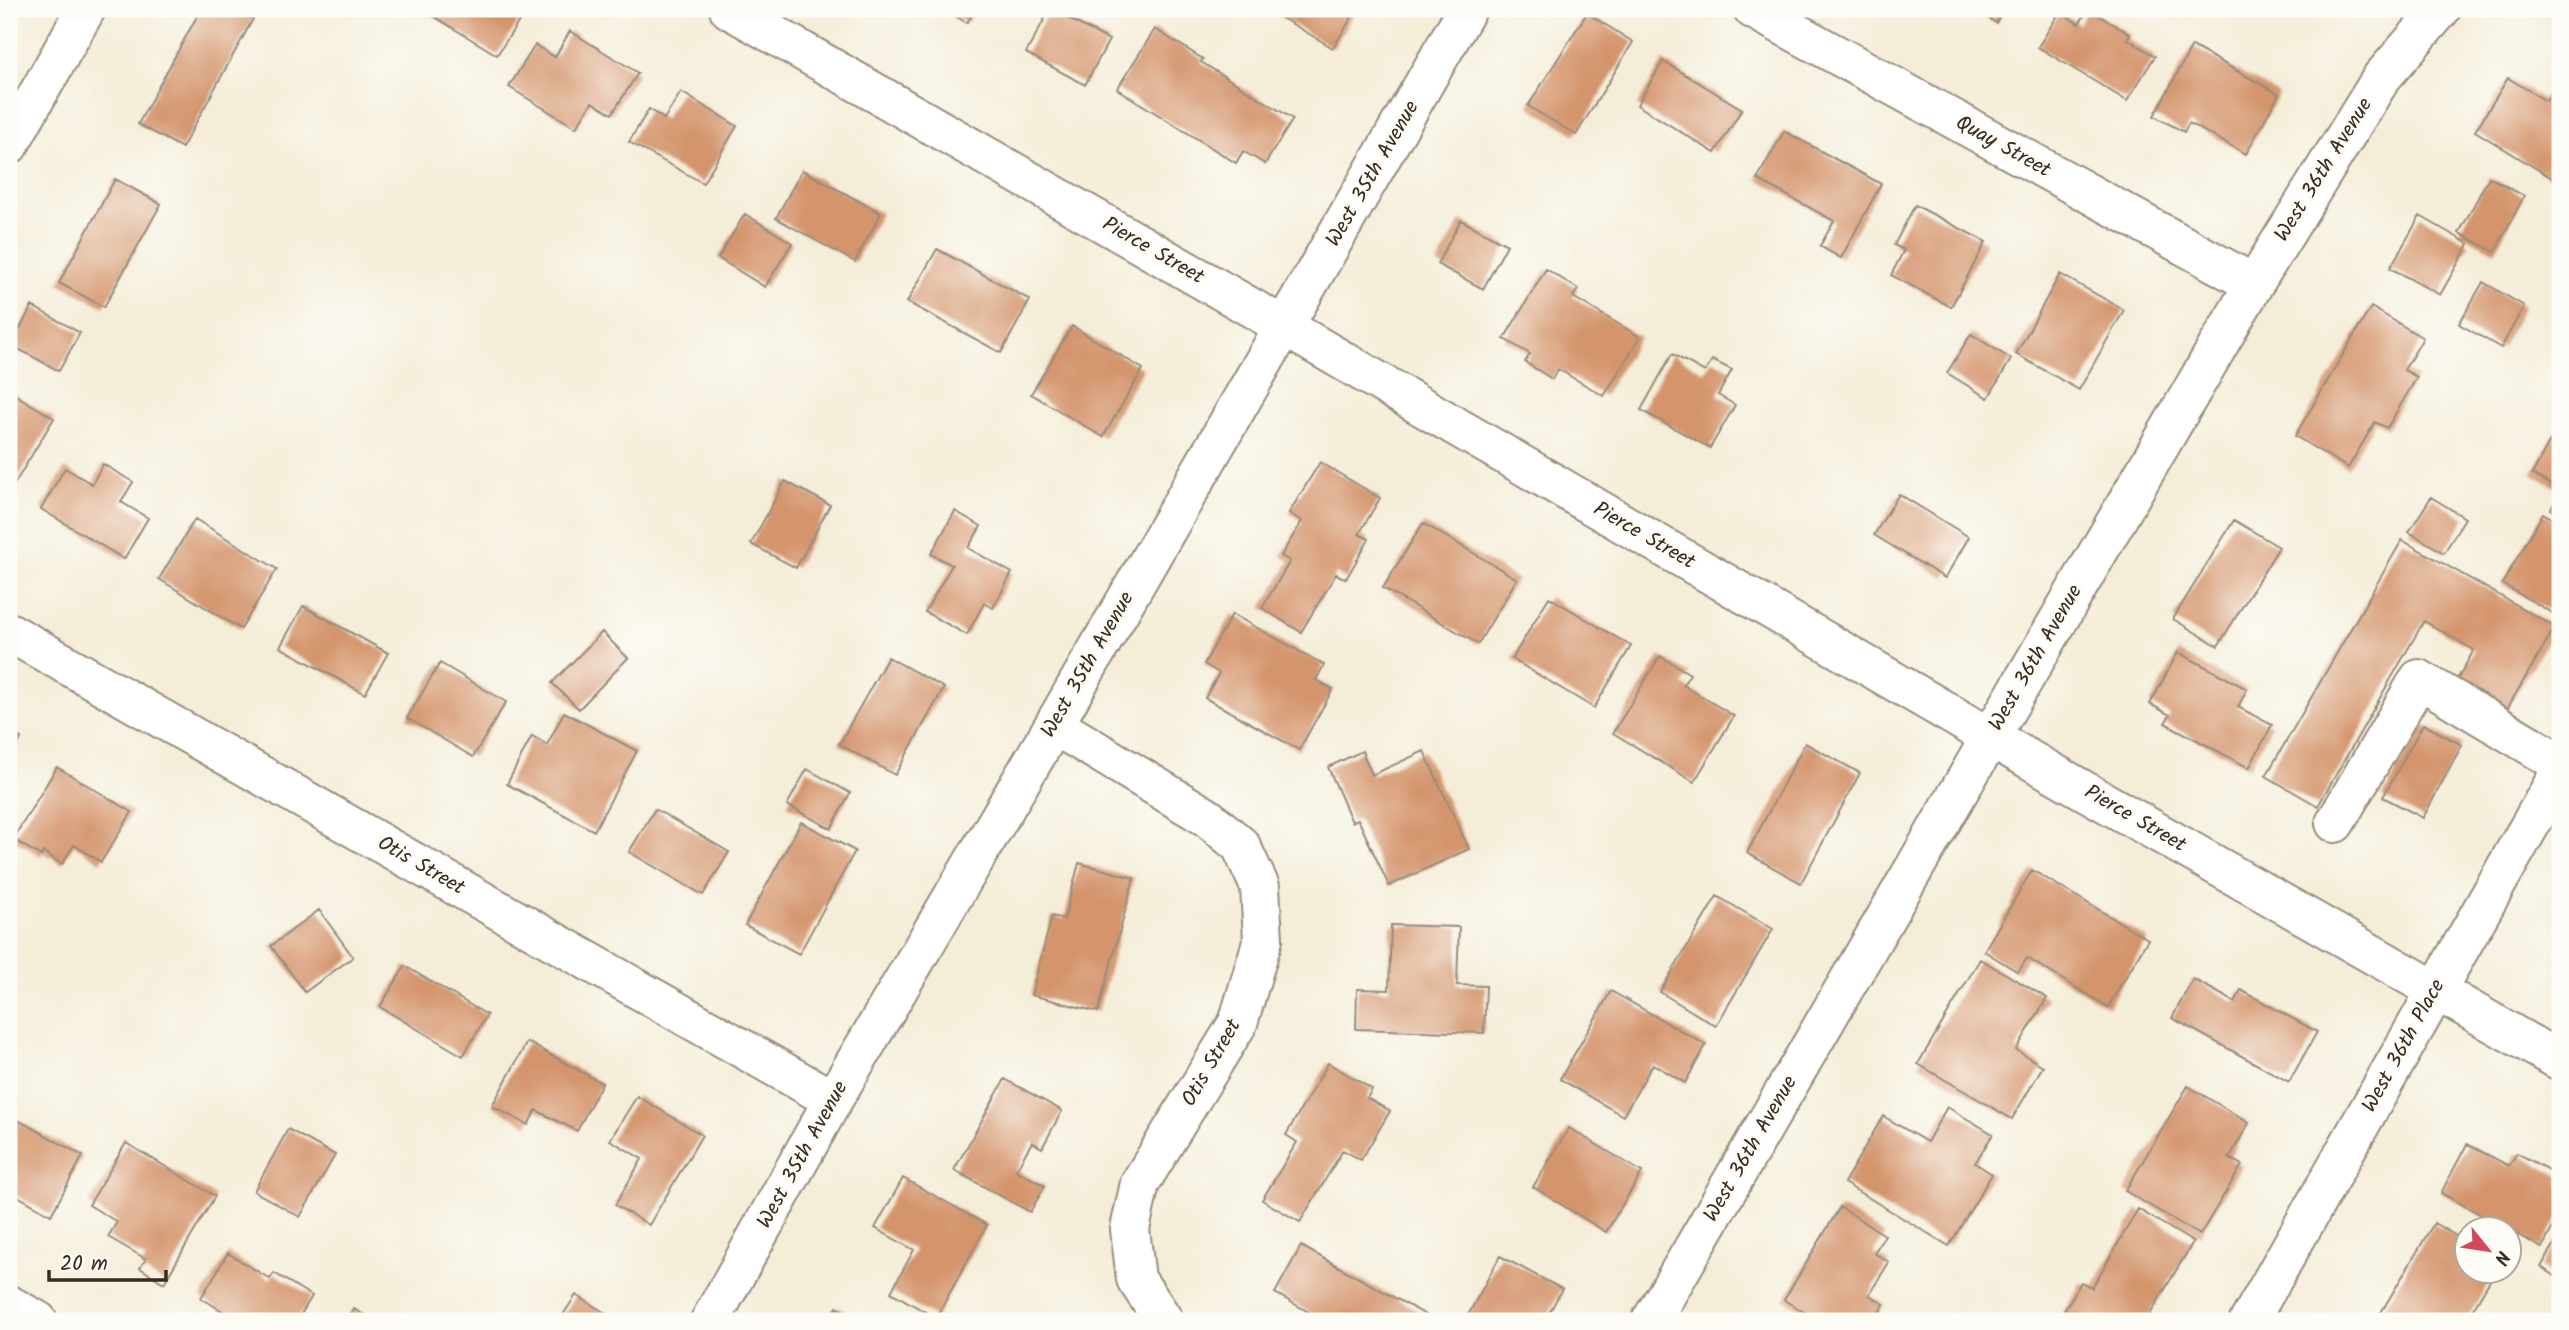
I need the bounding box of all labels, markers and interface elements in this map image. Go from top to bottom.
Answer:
street label: West 36th Avenue [2266,91,2382,249]
street label: West 35th Avenue [1318,94,1429,253]
street label: Quay Street [1949,107,2058,187]
street label: Pierce Street [1096,208,1211,294]
street label: Pierce Street [1587,493,1702,579]
street label: West 36th Avenue [1981,578,2092,738]
street label: West 35th Avenue [1033,585,1144,744]
street label: Pierce Street [2078,776,2193,862]
street label: Otis Street [371,828,472,905]
street label: West 36th Place [2354,973,2455,1119]
street label: Otis Street [1174,1012,1251,1113]
street label: West 36th Avenue [1696,1069,1807,1229]
street label: West 35th Avenue [749,1075,858,1235]
north arrow [2454,1214,2524,1284]
scale bar [49,1239,166,1283]
text: N [2485,1245,2517,1270]
text: 20 m [60,1248,108,1281]

